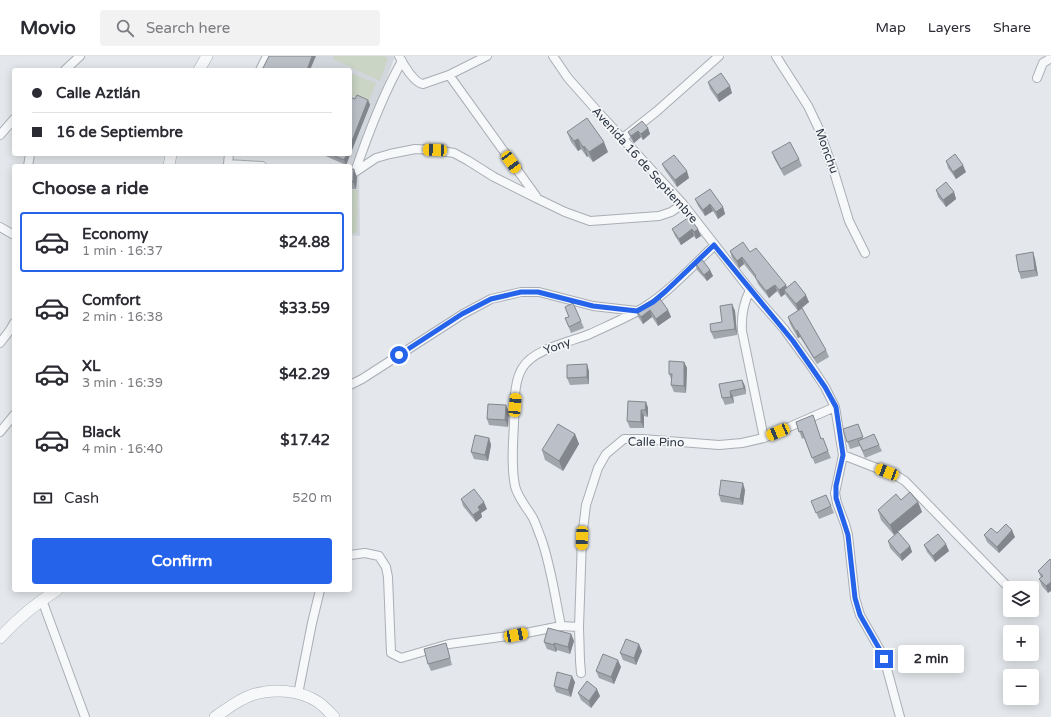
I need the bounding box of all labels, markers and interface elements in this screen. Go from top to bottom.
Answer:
search box [100,10,380,46]
text: Movio [20,17,76,39]
icon: search [114,17,136,39]
text: Search here [146,19,230,37]
text: Map [876,19,906,36]
text: Layers [928,19,971,36]
text: Share [993,19,1031,36]
text: Calle Aztlán [56,84,140,102]
street label: Avenida 16 de Septiembre [589,104,701,226]
text: 16 de Septiembre [56,123,183,141]
street label: Monchu [812,127,842,175]
car [423,144,447,156]
car [499,149,523,175]
text: Choose a ride [32,177,149,199]
icon: car [34,224,70,260]
text: Economy [82,225,148,243]
text: $24.88 [279,233,330,251]
text: 1 min · 16:37 [82,243,163,259]
icon: car [34,290,70,326]
text: Comfort [82,291,141,309]
text: $33.59 [279,299,330,317]
text: 2 min · 16:38 [82,309,163,325]
street label: Yony [542,334,573,357]
route start [390,346,408,364]
icon: car [34,356,70,392]
text: XL [82,357,101,375]
text: $42.29 [279,365,330,383]
text: 3 min · 16:39 [82,375,163,391]
car [508,393,522,417]
icon: car [34,422,70,458]
car [765,422,791,442]
text: Black [82,423,121,441]
text: $17.42 [280,431,330,449]
street label: Calle Pino [628,435,684,449]
text: 4 min · 16:40 [82,441,163,457]
car [874,462,900,482]
icon: cash [32,487,54,509]
text: Cash [64,489,99,507]
text: 520 m [292,490,332,506]
car [576,526,588,550]
button: Confirm [32,538,332,584]
map controls [1003,581,1039,705]
button: layers [1003,581,1039,617]
button: + [1003,625,1039,661]
car [503,627,529,643]
callout: 2 min [898,645,964,673]
route end [875,650,893,668]
text: 2 min [914,651,948,667]
button: − [1003,669,1039,705]

